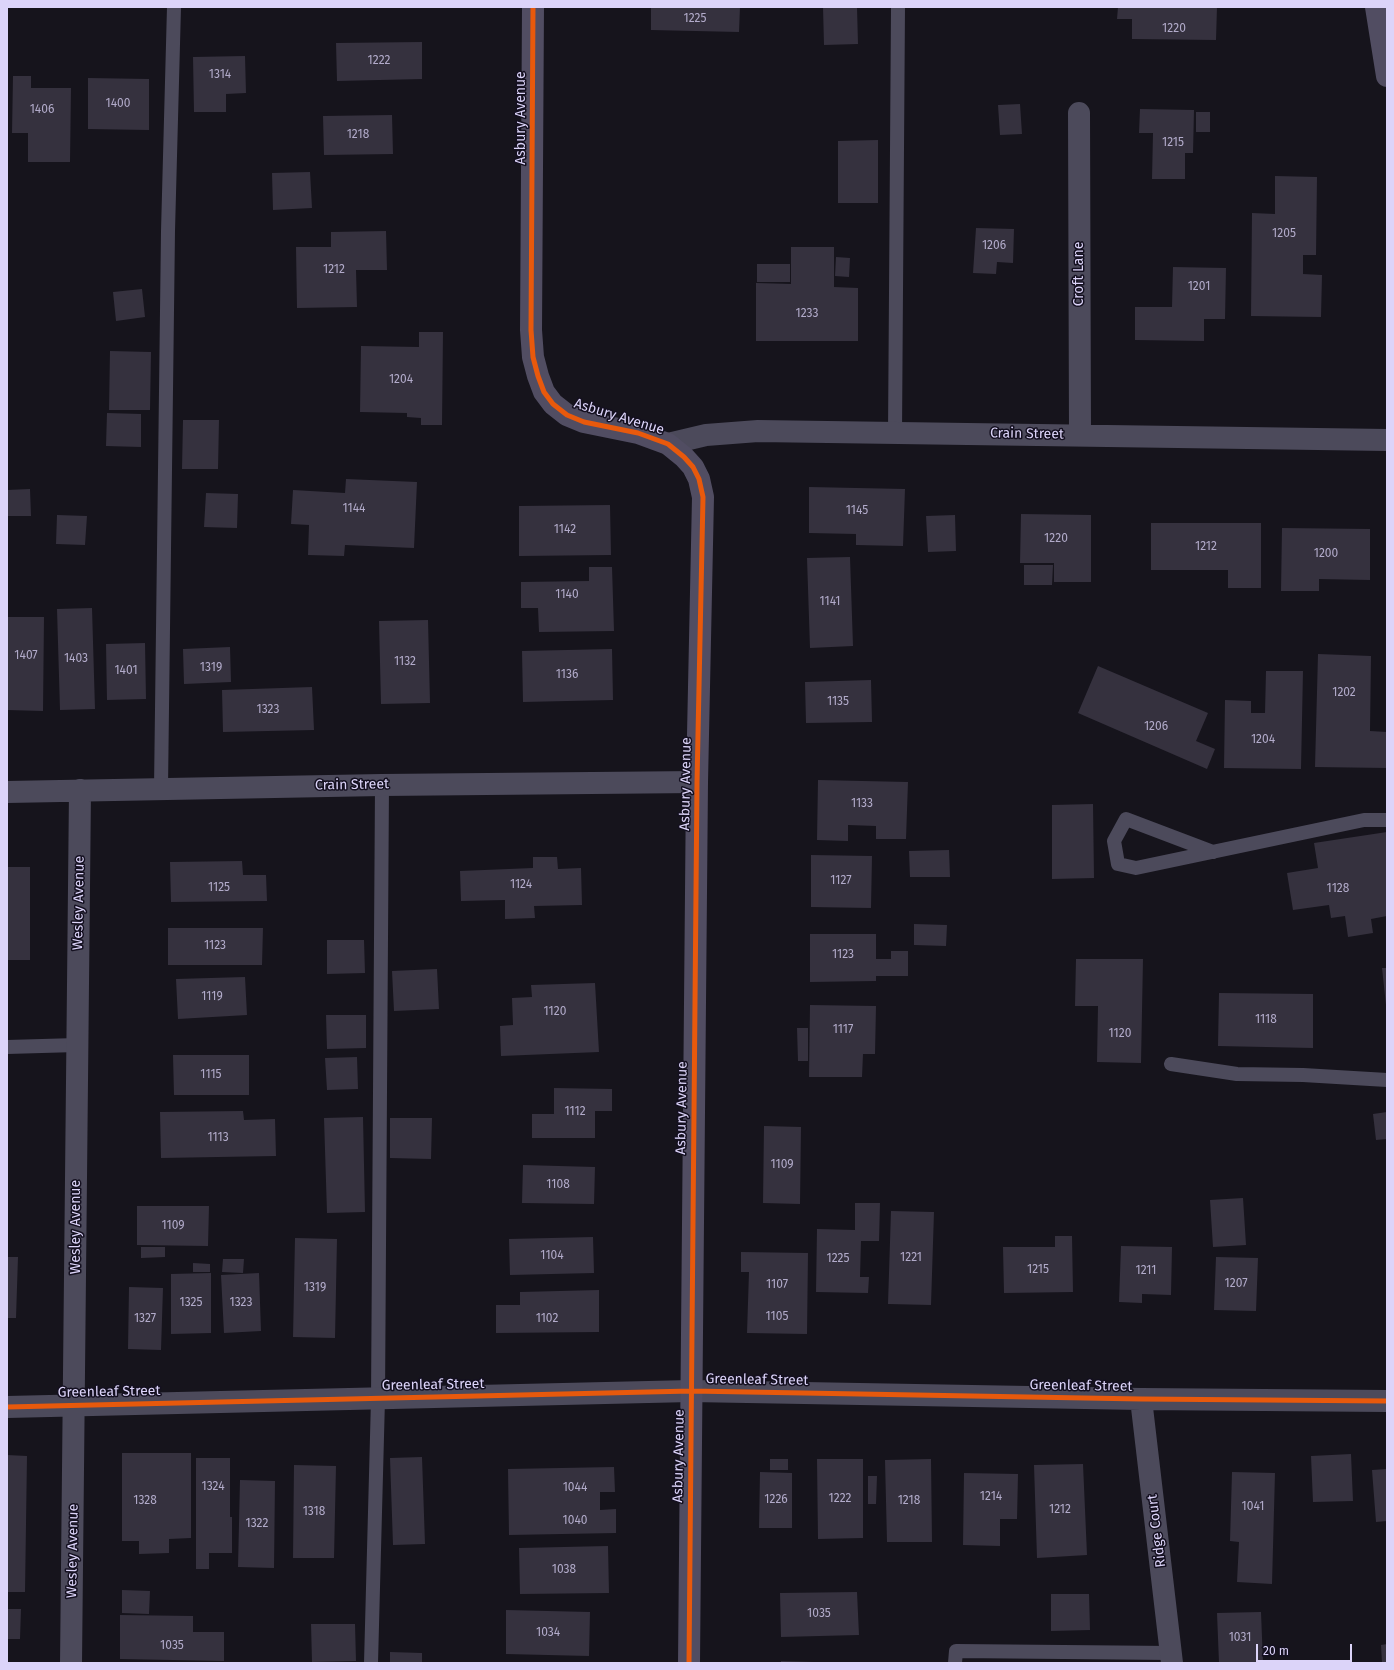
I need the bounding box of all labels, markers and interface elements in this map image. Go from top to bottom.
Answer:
house number: 1225 [683,12,707,26]
house number: 1220 [1162,22,1186,36]
house number: 1222 [367,54,391,68]
house number: 1314 [209,68,231,82]
street label: Asbury Avenue [513,71,529,165]
house number: 1400 [106,97,130,111]
house number: 1406 [30,103,54,117]
house number: 1218 [347,128,369,142]
house number: 1215 [1162,136,1184,150]
house number: 1205 [1272,227,1296,241]
house number: 1206 [982,239,1006,253]
street label: Croft Lane [1071,242,1087,306]
house number: 1212 [323,263,345,277]
house number: 1201 [1188,280,1210,294]
house number: 1233 [795,307,819,321]
house number: 1204 [389,373,413,387]
street label: Asbury Avenue [572,395,666,439]
street label: Crain Street [990,425,1064,443]
house number: 1144 [343,502,365,516]
house number: 1145 [846,504,868,518]
house number: 1142 [554,523,576,537]
house number: 1220 [1044,532,1068,546]
house number: 1212 [1195,540,1217,554]
house number: 1200 [1314,547,1338,561]
house number: 1140 [555,588,579,602]
house number: 1141 [819,595,841,609]
house number: 1407 [14,649,38,663]
house number: 1403 [64,652,88,666]
house number: 1132 [394,655,416,669]
house number: 1319 [200,661,222,675]
house number: 1401 [114,664,138,678]
house number: 1136 [556,668,578,682]
house number: 1202 [1332,686,1356,700]
house number: 1135 [827,695,849,709]
house number: 1323 [257,703,279,717]
house number: 1206 [1144,720,1168,734]
house number: 1204 [1251,733,1275,747]
street label: Asbury Avenue [677,737,695,831]
street label: Crain Street [315,776,389,794]
house number: 1133 [851,797,873,811]
street label: Wesley Avenue [70,856,88,950]
house number: 1127 [830,874,852,888]
house number: 1124 [510,878,532,892]
house number: 1125 [208,881,230,895]
house number: 1128 [1327,882,1349,896]
house number: 1123 [204,939,226,953]
house number: 1123 [832,948,854,962]
house number: 1119 [201,990,223,1004]
house number: 1120 [544,1005,566,1019]
house number: 1118 [1255,1013,1277,1027]
house number: 1117 [833,1023,853,1037]
house number: 1120 [1109,1027,1131,1041]
street label: Asbury Avenue [673,1061,691,1155]
house number: 1115 [200,1068,222,1082]
house number: 1112 [564,1105,586,1119]
house number: 1113 [207,1131,229,1145]
house number: 1109 [770,1158,794,1172]
house number: 1108 [546,1178,570,1192]
street label: Wesley Avenue [68,1180,84,1274]
house number: 1109 [161,1219,185,1233]
house number: 1104 [540,1249,564,1263]
house number: 1221 [900,1251,922,1265]
house number: 1225 [826,1252,850,1266]
house number: 1215 [1027,1263,1049,1277]
house number: 1211 [1135,1264,1157,1278]
house number: 1207 [1225,1277,1247,1291]
house number: 1107 [766,1278,788,1292]
house number: 1319 [304,1281,326,1295]
house number: 1325 [179,1296,203,1310]
house number: 1323 [230,1296,252,1310]
house number: 1105 [766,1310,788,1324]
house number: 1327 [134,1312,156,1326]
house number: 1102 [536,1312,558,1326]
street label: Greenleaf Street [705,1371,809,1389]
street label: Greenleaf Street [381,1376,485,1394]
street label: Greenleaf Street [1029,1377,1133,1395]
street label: Greenleaf Street [57,1383,161,1401]
street label: Asbury Avenue [670,1409,688,1503]
house number: 1324 [201,1480,225,1494]
house number: 1044 [563,1481,587,1495]
house number: 1214 [980,1490,1002,1504]
house number: 1222 [828,1492,852,1506]
house number: 1226 [764,1493,788,1507]
street label: Ridge Court [1144,1493,1170,1569]
house number: 1328 [133,1494,157,1508]
house number: 1218 [898,1494,920,1508]
house number: 1041 [1242,1500,1264,1514]
house number: 1212 [1049,1503,1071,1517]
street label: Wesley Avenue [64,1504,82,1598]
house number: 1318 [303,1505,325,1519]
house number: 1040 [563,1514,587,1528]
house number: 1322 [246,1517,268,1531]
house number: 1038 [552,1563,576,1577]
house number: 1035 [807,1607,831,1621]
house number: 1034 [536,1626,560,1640]
house number: 1031 [1229,1631,1251,1645]
scale bar [1258,1636,1354,1662]
house number: 1035 [160,1639,184,1653]
text: 20 m [1263,1644,1289,1658]

